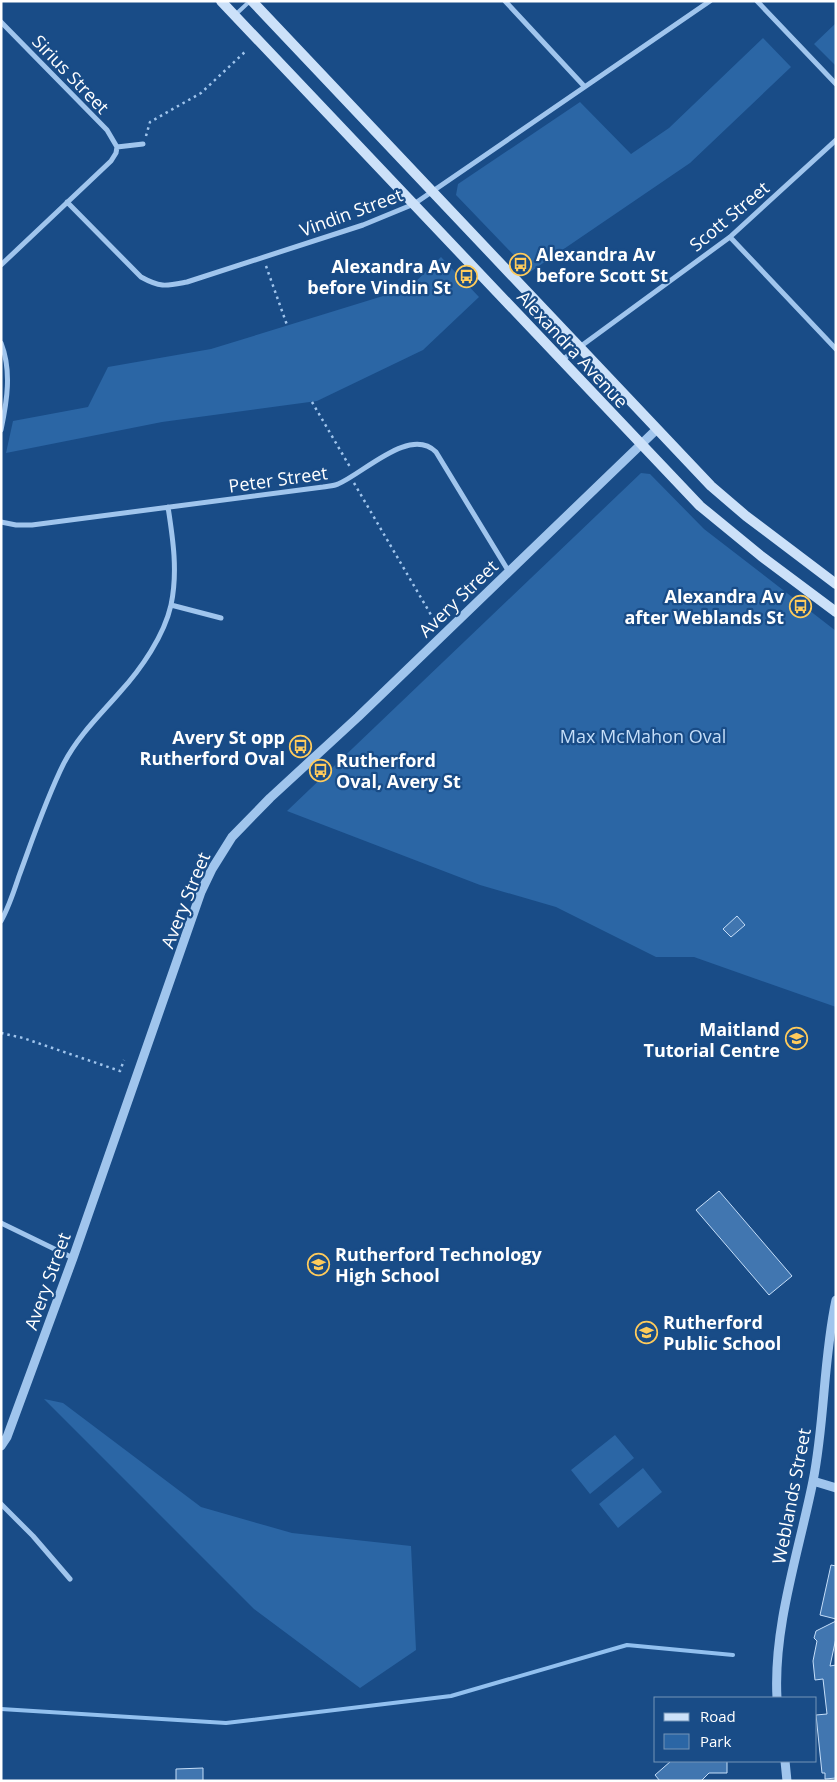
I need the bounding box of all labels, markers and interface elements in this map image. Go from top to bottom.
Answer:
street label: Sirius Street [27,29,115,119]
street label: Scott Street [684,176,774,256]
street label: Vindin Street [296,182,406,242]
place label: Alexandra Av before Scott St [536,242,668,287]
bus stop icon: Alexandra Av before Scott St [508,252,532,276]
place label: Alexandra Av before Vindin St [307,254,452,299]
bus stop icon: Alexandra Av before Vindin St [455,264,479,288]
street label: Alexandra Avenue [512,285,634,413]
street label: Peter Street [227,460,329,498]
street label: Avery Street [413,554,503,642]
place label: Alexandra Av after Weblands St [624,584,785,629]
bus stop icon: Alexandra Av after Weblands St [788,594,812,618]
park label: Max McMahon Oval [560,724,726,748]
place label: Avery St opp Rutherford Oval [140,725,285,770]
bus stop icon: Avery St opp Rutherford Oval [289,735,313,759]
place label: Rutherford Oval, Avery St [336,748,461,793]
bus stop icon: Rutherford Oval, Avery St [308,758,332,782]
street label: Avery Street [155,848,215,952]
place label: Maitland Tutorial Centre [644,1017,780,1062]
school or university icon: Maitland Tutorial Centre [784,1027,808,1051]
street label: Avery Street [18,1229,76,1333]
place label: Rutherford Technology High School [335,1242,542,1287]
school or university icon: Rutherford Technology High School [307,1252,331,1276]
place label: Rutherford Public School [663,1310,781,1355]
school or university icon: Rutherford Public School [635,1320,659,1344]
street label: Weblands Street [766,1426,816,1566]
legend [654,1697,817,1762]
text: Road [700,1706,736,1726]
text: Park [700,1731,731,1751]

